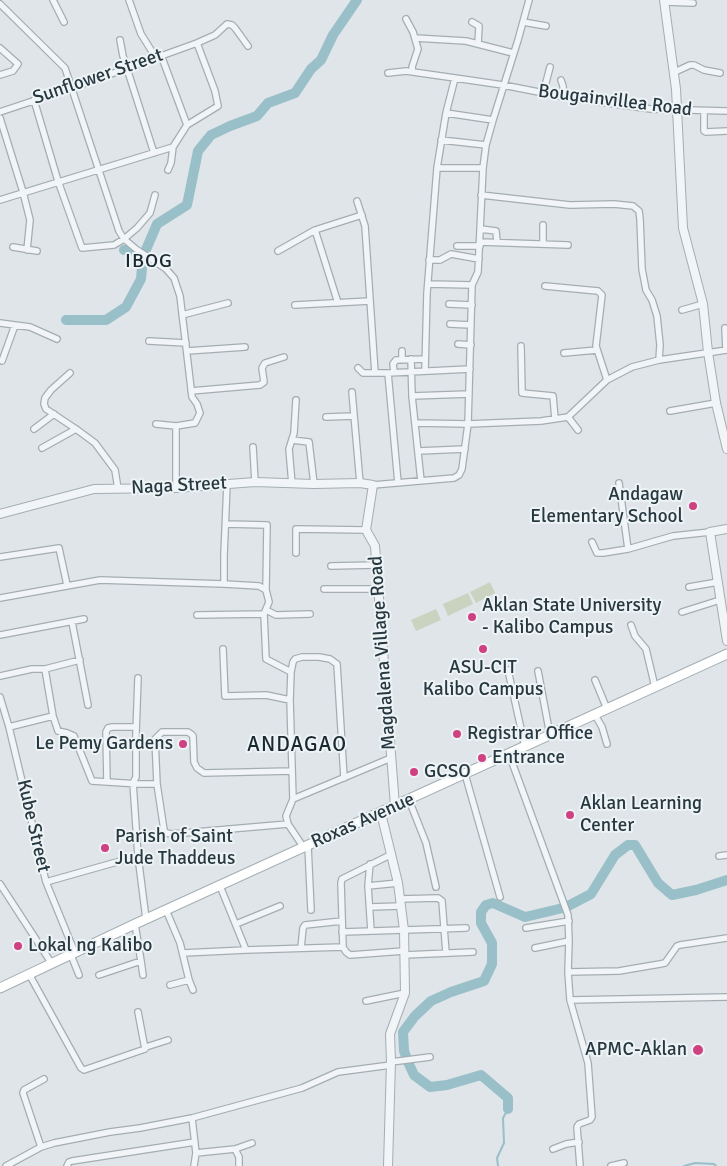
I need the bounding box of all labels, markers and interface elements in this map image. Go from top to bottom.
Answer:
street label: Sunflower Street [30,44,166,110]
street label: Bougainvillea Road [537,80,693,122]
district label: IBOG [125,250,173,274]
street label: Naga Street [131,472,227,500]
place label: Andagaw Elementary School [530,484,683,528]
marker: Andagaw Elementary School [687,500,699,512]
street label: Magdalena Village Road [365,555,401,751]
place label: Aklan State University - Kalibo Campus [482,595,661,639]
marker: Aklan State University - Kalibo Campus [466,611,478,623]
marker: ASU-CIT Kalibo Campus [477,643,489,655]
place label: ASU-CIT Kalibo Campus [423,657,543,701]
place label: Registrar Office [467,723,593,745]
marker: Registrar Office [451,728,463,740]
district label: ANDAGAO [246,732,348,758]
place label: Le Pemy Gardens [35,733,173,755]
marker: Le Pemy Gardens [177,738,189,750]
place label: Entrance [492,747,565,769]
marker: Entrance [476,752,488,764]
place label: GCSO [424,761,471,783]
marker: GCSO [408,766,420,778]
street label: Kube Street [11,777,55,875]
street label: Roxas Avenue [308,788,418,854]
place label: Aklan Learning Center [580,793,702,837]
marker: Aklan Learning Center [564,809,576,821]
place label: Parish of Saint Jude Thaddeus [115,826,235,870]
marker: Parish of Saint Jude Thaddeus [99,842,111,854]
place label: Lokal ng Kalibo [28,935,152,957]
marker: Lokal ng Kalibo [12,940,24,952]
place label: APMC-Aklan [585,1039,687,1061]
marker: APMC-Aklan [691,1043,705,1057]

